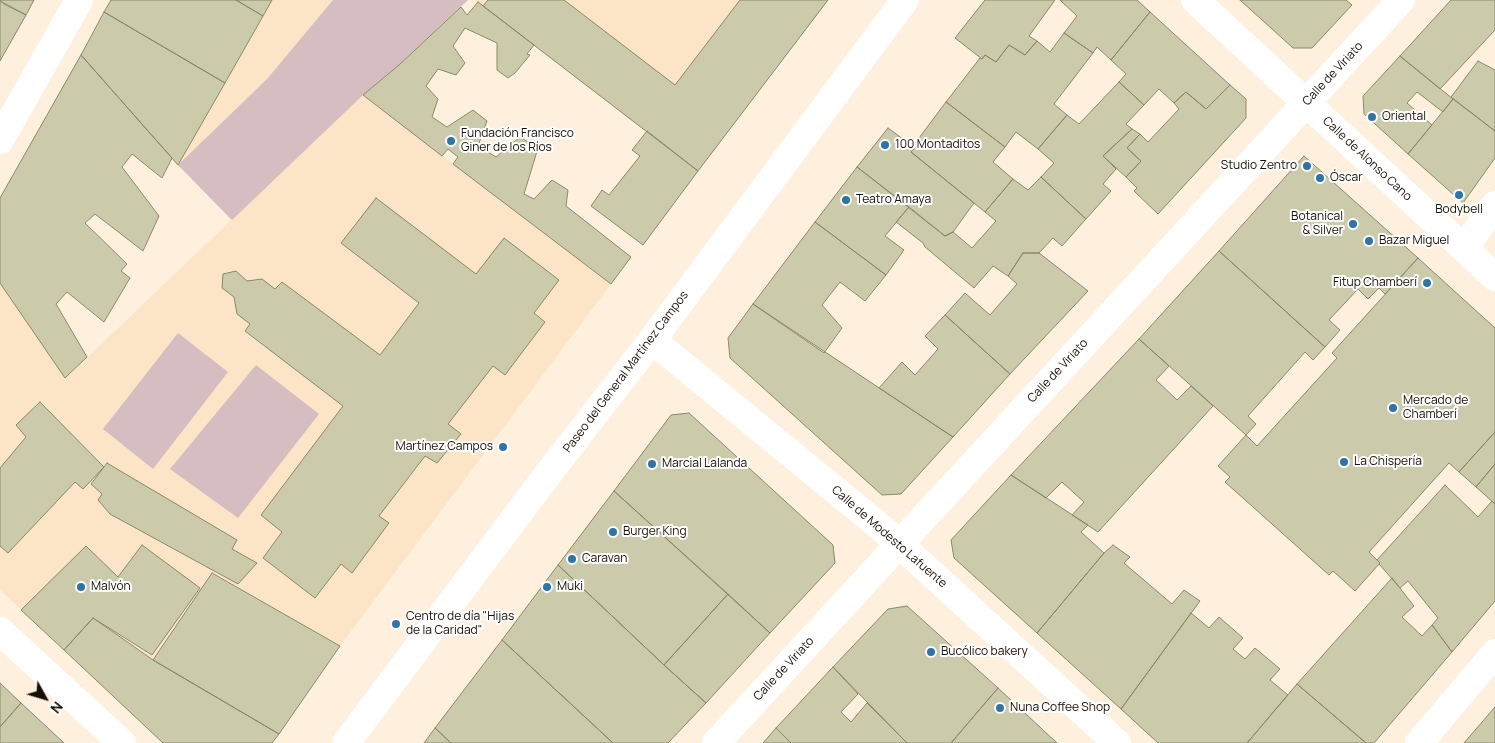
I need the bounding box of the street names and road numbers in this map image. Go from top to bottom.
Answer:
street label: Calle de Viriato [1300,39,1366,109]
street label: Calle de Alonso Cano [1319,114,1415,204]
street label: Paseo del General Martínez Campos [561,288,691,456]
street label: Calle de Viriato [1025,336,1091,406]
street label: Calle de Modesto Lafuente [828,483,950,591]
street label: Calle de Viriato [751,634,817,704]

